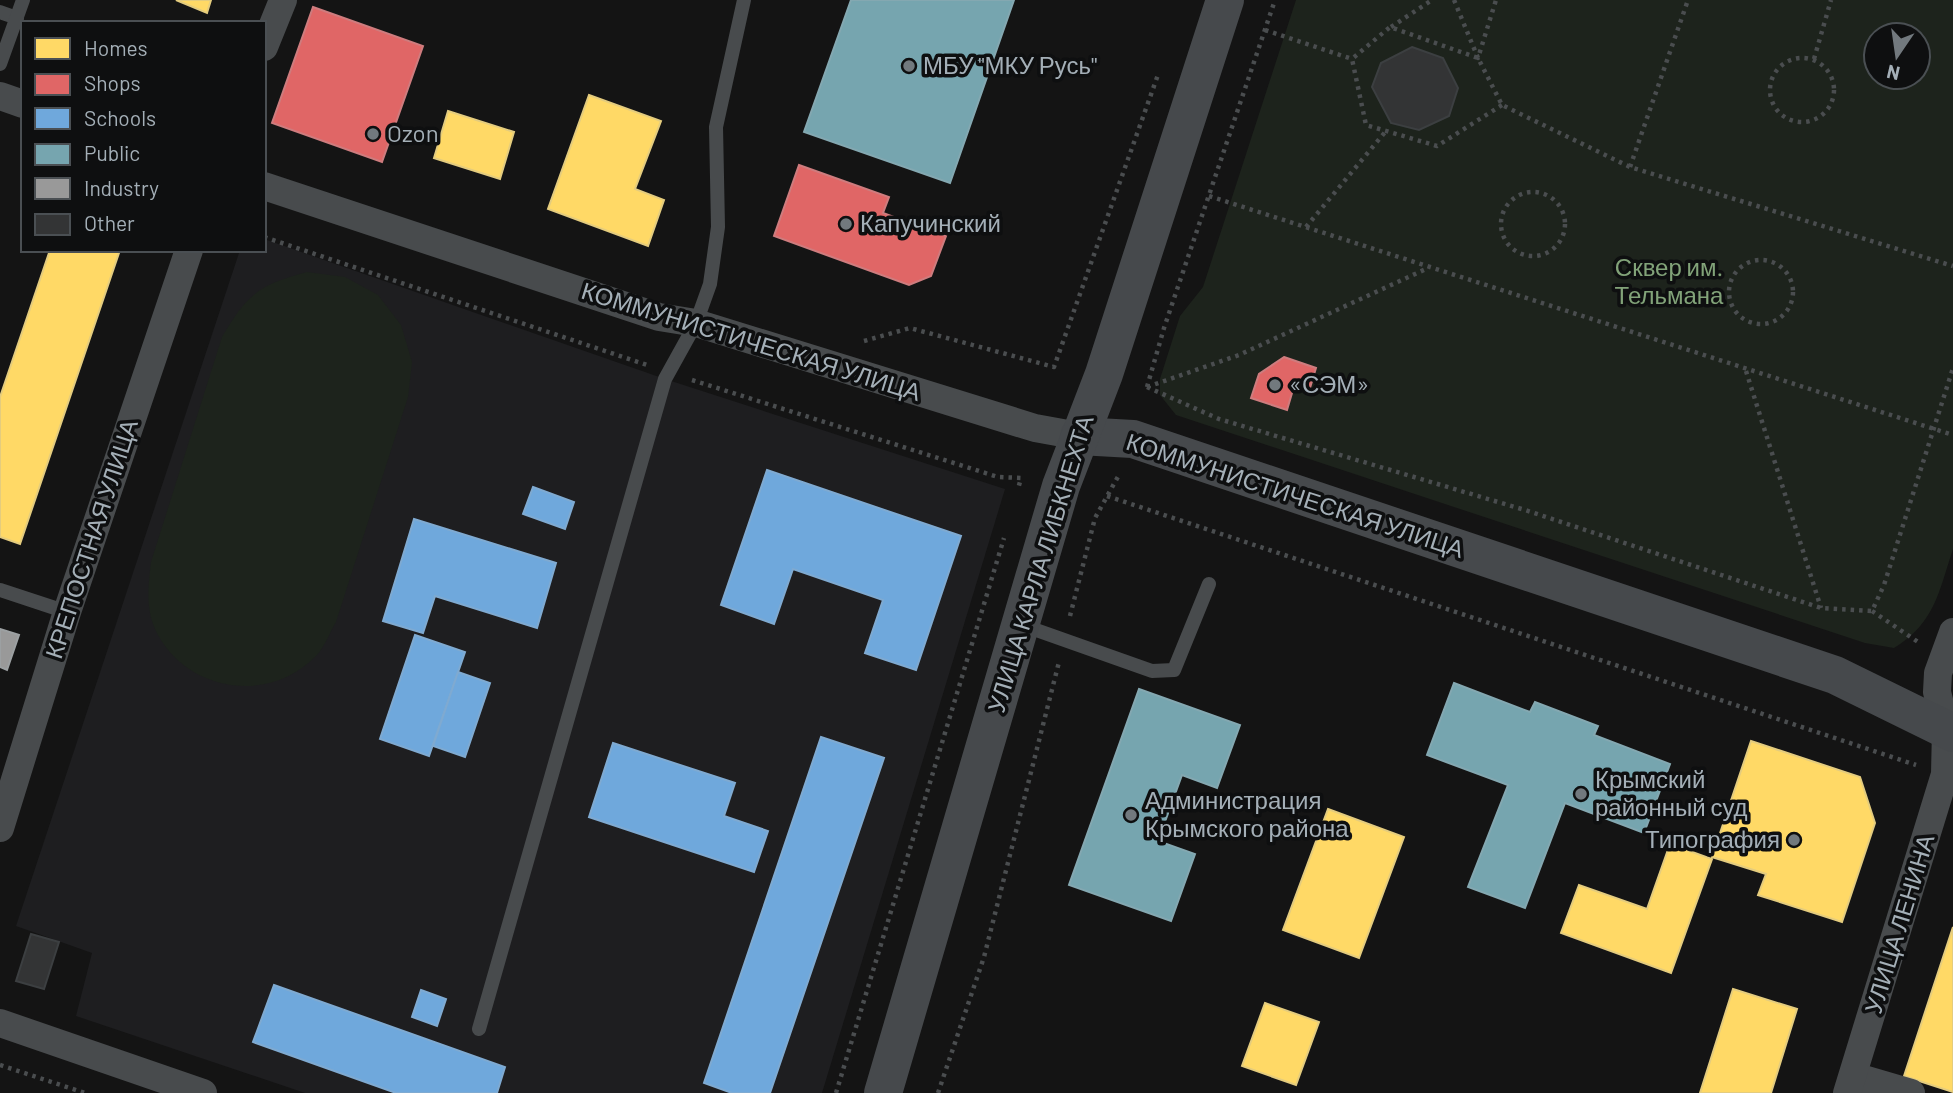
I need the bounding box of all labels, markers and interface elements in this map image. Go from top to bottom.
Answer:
legend [21,21,266,252]
north arrow [1862,21,1932,91]
text: Homes [84,35,148,60]
place label: МБУ "МКУ Русь" [923,50,1097,79]
marker: МБУ "МКУ Русь" [901,58,917,74]
text: N [1884,60,1902,86]
text: Shops [84,70,141,95]
text: Schools [84,105,156,130]
place label: Ozon [387,118,439,147]
marker: Ozon [365,126,381,142]
text: Public [84,140,140,165]
text: Industry [84,175,159,200]
place label: Капучинский [860,208,1001,237]
text: Other [84,210,135,235]
marker: Капучинский [838,216,854,232]
park label: Сквер им. Тельмана [1615,252,1724,309]
street label: КОММУНИСТИЧЕСКАЯ УЛИЦА [578,275,925,406]
place label: «СЭМ» [1289,369,1369,398]
marker: «СЭМ» [1267,377,1283,393]
street label: УЛИЦА КАРЛА ЛИБКНЕХТА [981,411,1099,716]
street label: КРЕПОСТНАЯ УЛИЦА [38,415,143,662]
street label: КОММУНИСТИЧЕСКАЯ УЛИЦА [1123,426,1468,563]
place label: Крымский районный суд [1595,764,1748,821]
place label: Администрация Крымского района [1145,785,1349,842]
marker: Крымский районный суд [1573,786,1589,802]
marker: Администрация Крымского района [1123,807,1139,823]
place label: Типография [1645,824,1780,853]
street label: УЛИЦА ЛЕНИНА [1858,831,1940,1017]
marker: Типография [1786,832,1802,848]

